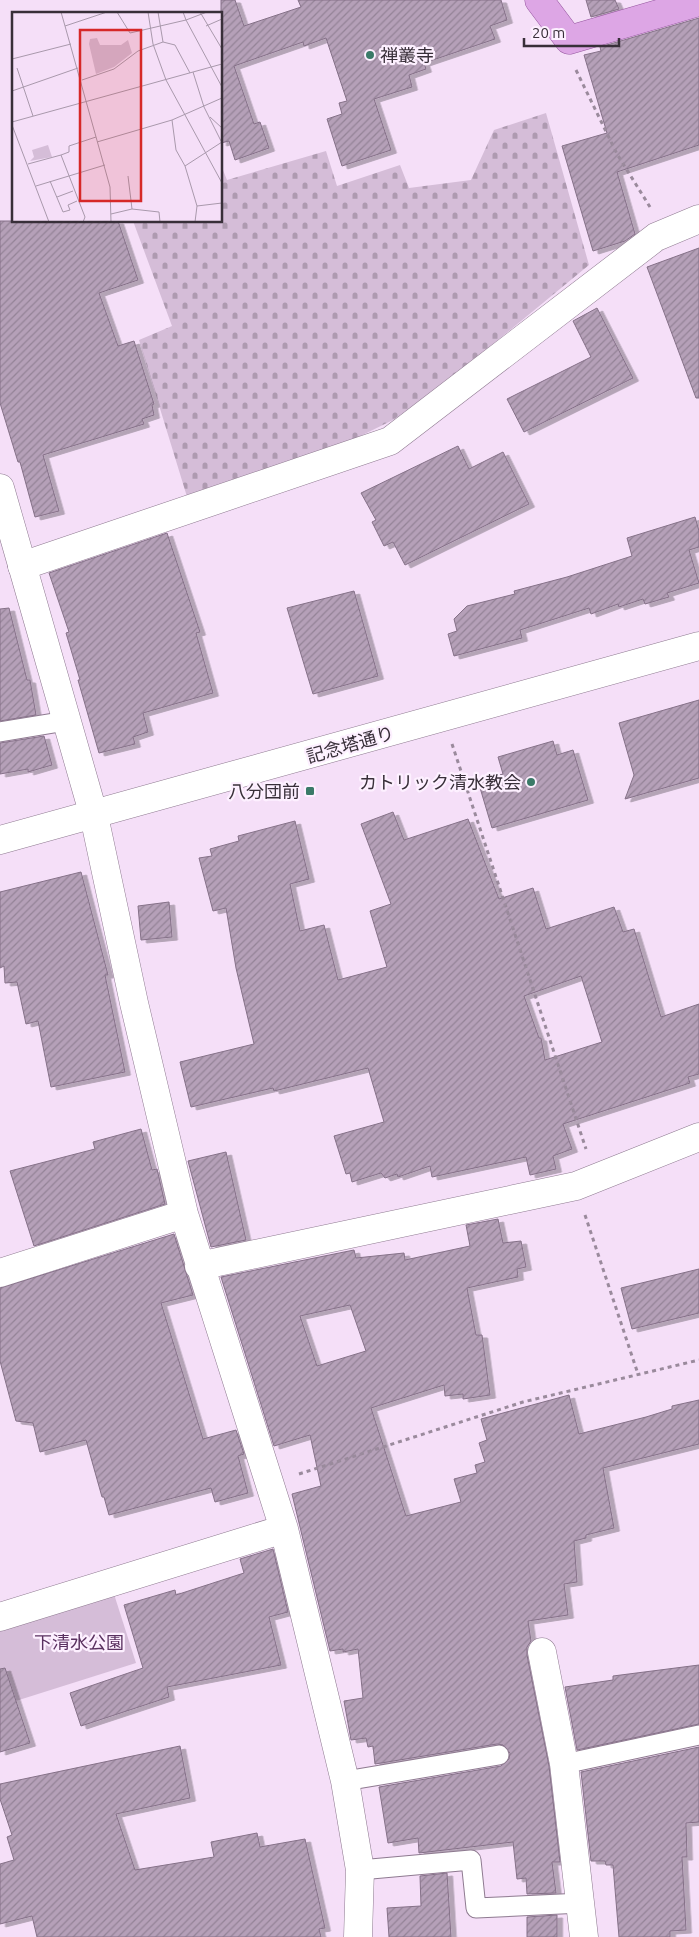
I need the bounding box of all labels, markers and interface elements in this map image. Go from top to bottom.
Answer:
inset map [12,12,222,222]
scale bar [524,15,619,47]
text: 20 m [532,24,565,41]
place label: 禅叢寺 [380,45,434,65]
marker: 禅叢寺 [364,49,376,61]
street label: 記念塔通り [304,722,396,766]
place label: カトリック清水教会 [359,772,521,792]
marker: カトリック清水教会 [525,776,537,788]
place label: 八分団前 [228,781,300,801]
marker: 八分団前 [304,785,316,797]
park label: 下清水公園 [34,1632,124,1652]

